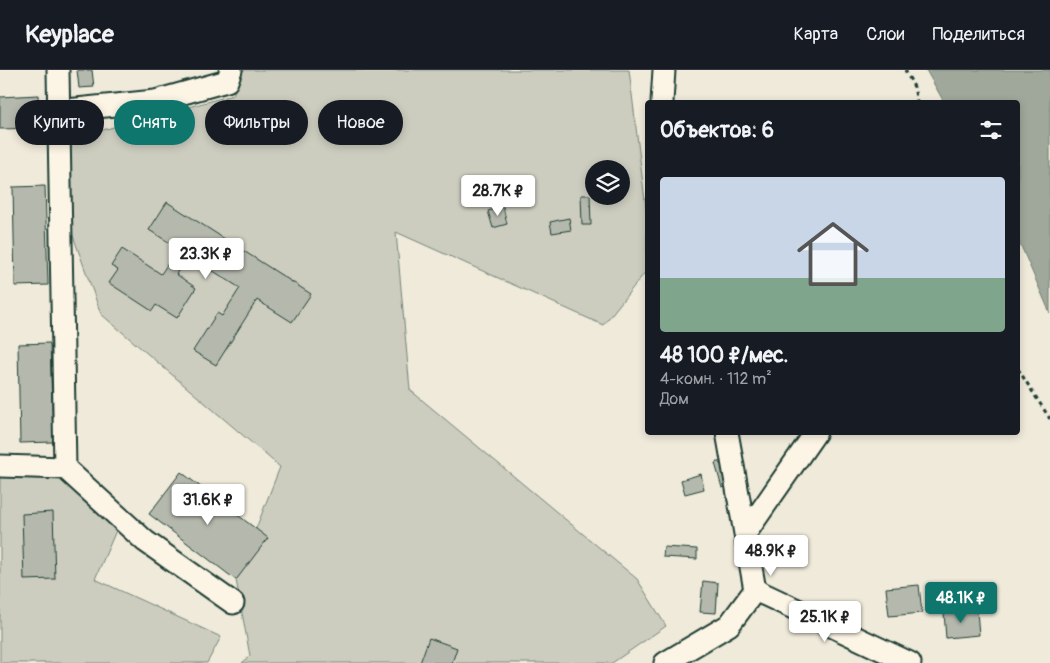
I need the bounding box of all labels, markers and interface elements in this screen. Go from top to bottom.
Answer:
text: Keyplace [25,20,114,49]
text: Карта [794,23,838,46]
text: Слои [866,23,904,46]
text: Поделиться [932,23,1025,46]
chip: Купить [15,100,104,145]
chip: Снять [114,100,195,145]
chip: Фильтры [205,100,308,145]
chip: Новое [318,100,403,145]
icon: filters [977,116,1005,144]
text: Объектов: 6 [660,117,774,144]
map controls [585,160,630,205]
button: layers [585,160,630,205]
pin: 28.7K ₽ [452,174,544,217]
text: 28.7K ₽ [472,181,524,201]
icon: home [788,209,878,299]
pin: 23.3K ₽ [160,238,252,280]
text: 23.3K ₽ [180,244,232,264]
text: 48 100 ₽/мес. [660,342,788,369]
text: 4-комн. · 112 m² [660,369,772,389]
text: Дом [660,389,689,409]
pin: 31.6K ₽ [162,484,254,526]
text: 31.6K ₽ [183,490,233,510]
pin: 48.9K ₽ [725,534,817,577]
text: 48.9K ₽ [745,541,797,561]
pin: 48.1K ₽ [915,582,1007,624]
text: 48.1K ₽ [936,588,986,608]
pin: 25.1K ₽ [779,600,871,643]
text: 25.1K ₽ [800,607,850,627]

